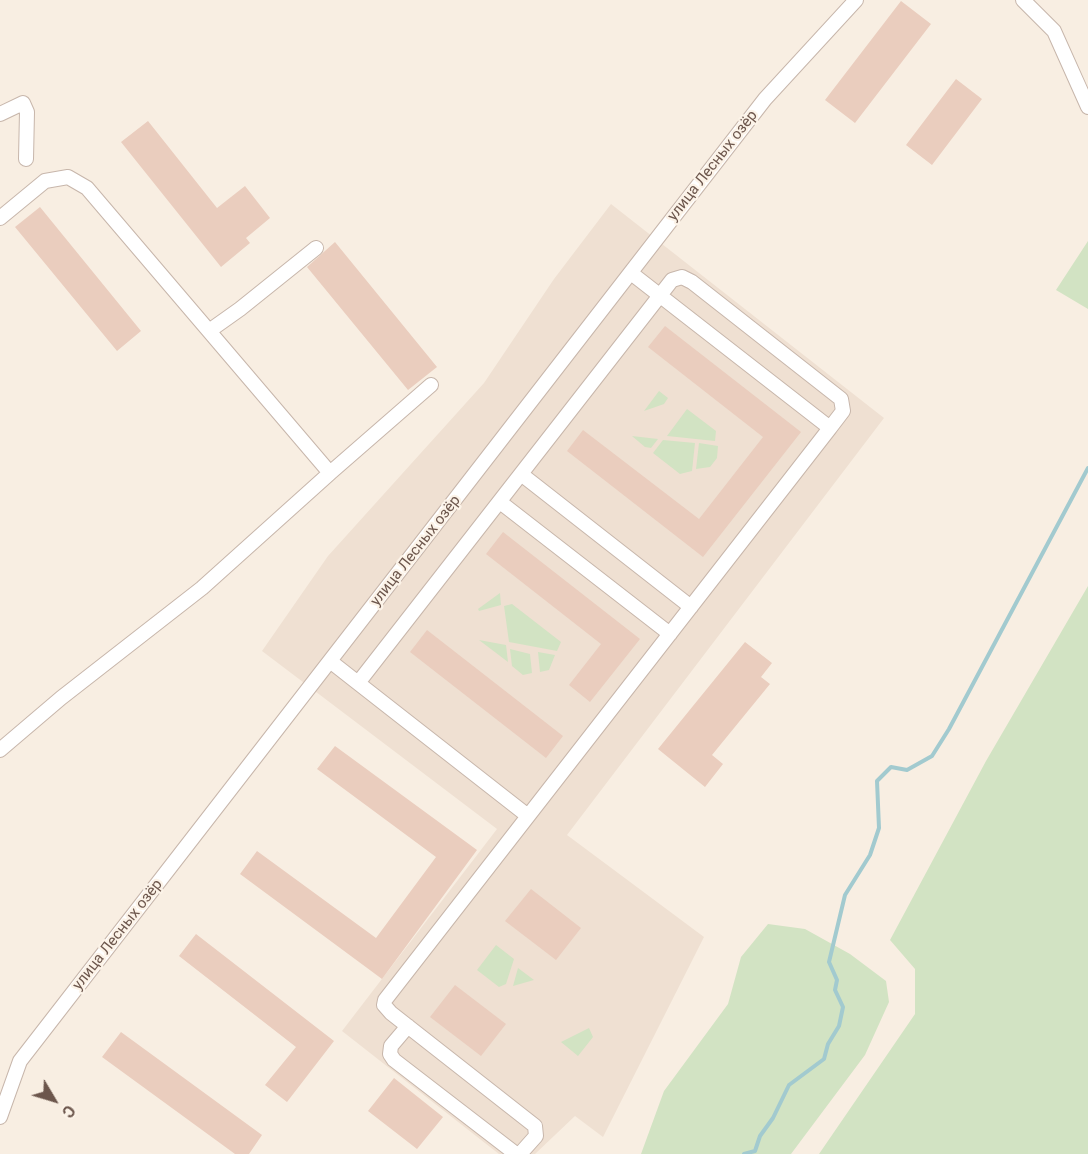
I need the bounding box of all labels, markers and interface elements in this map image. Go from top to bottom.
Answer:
street label: улица Лесных озёр [664,107,762,225]
street label: улица Лесных озёр [367,492,465,610]
street label: улица Лесных озёр [69,876,167,994]
north arrow [24,1070,84,1130]
text: С [58,1101,79,1121]

